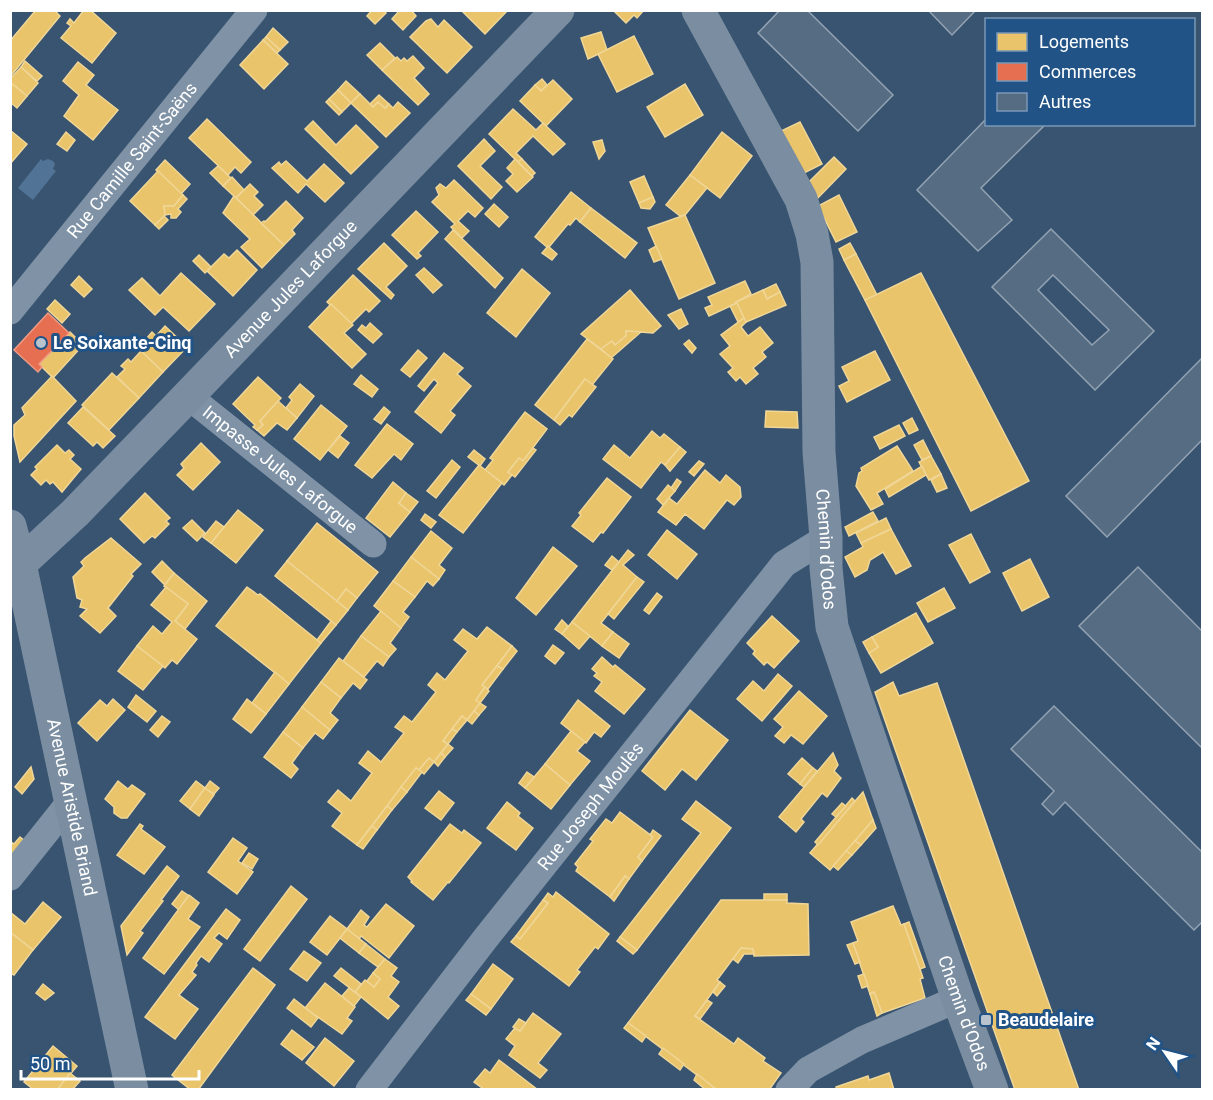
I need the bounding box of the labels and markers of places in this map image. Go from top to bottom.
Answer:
place label: Le Soixante-Cinq [53,332,192,353]
marker: Le Soixante-Cinq [34,336,48,350]
place label: Beaudelaire [998,1009,1094,1030]
marker: Beaudelaire [979,1013,993,1027]

